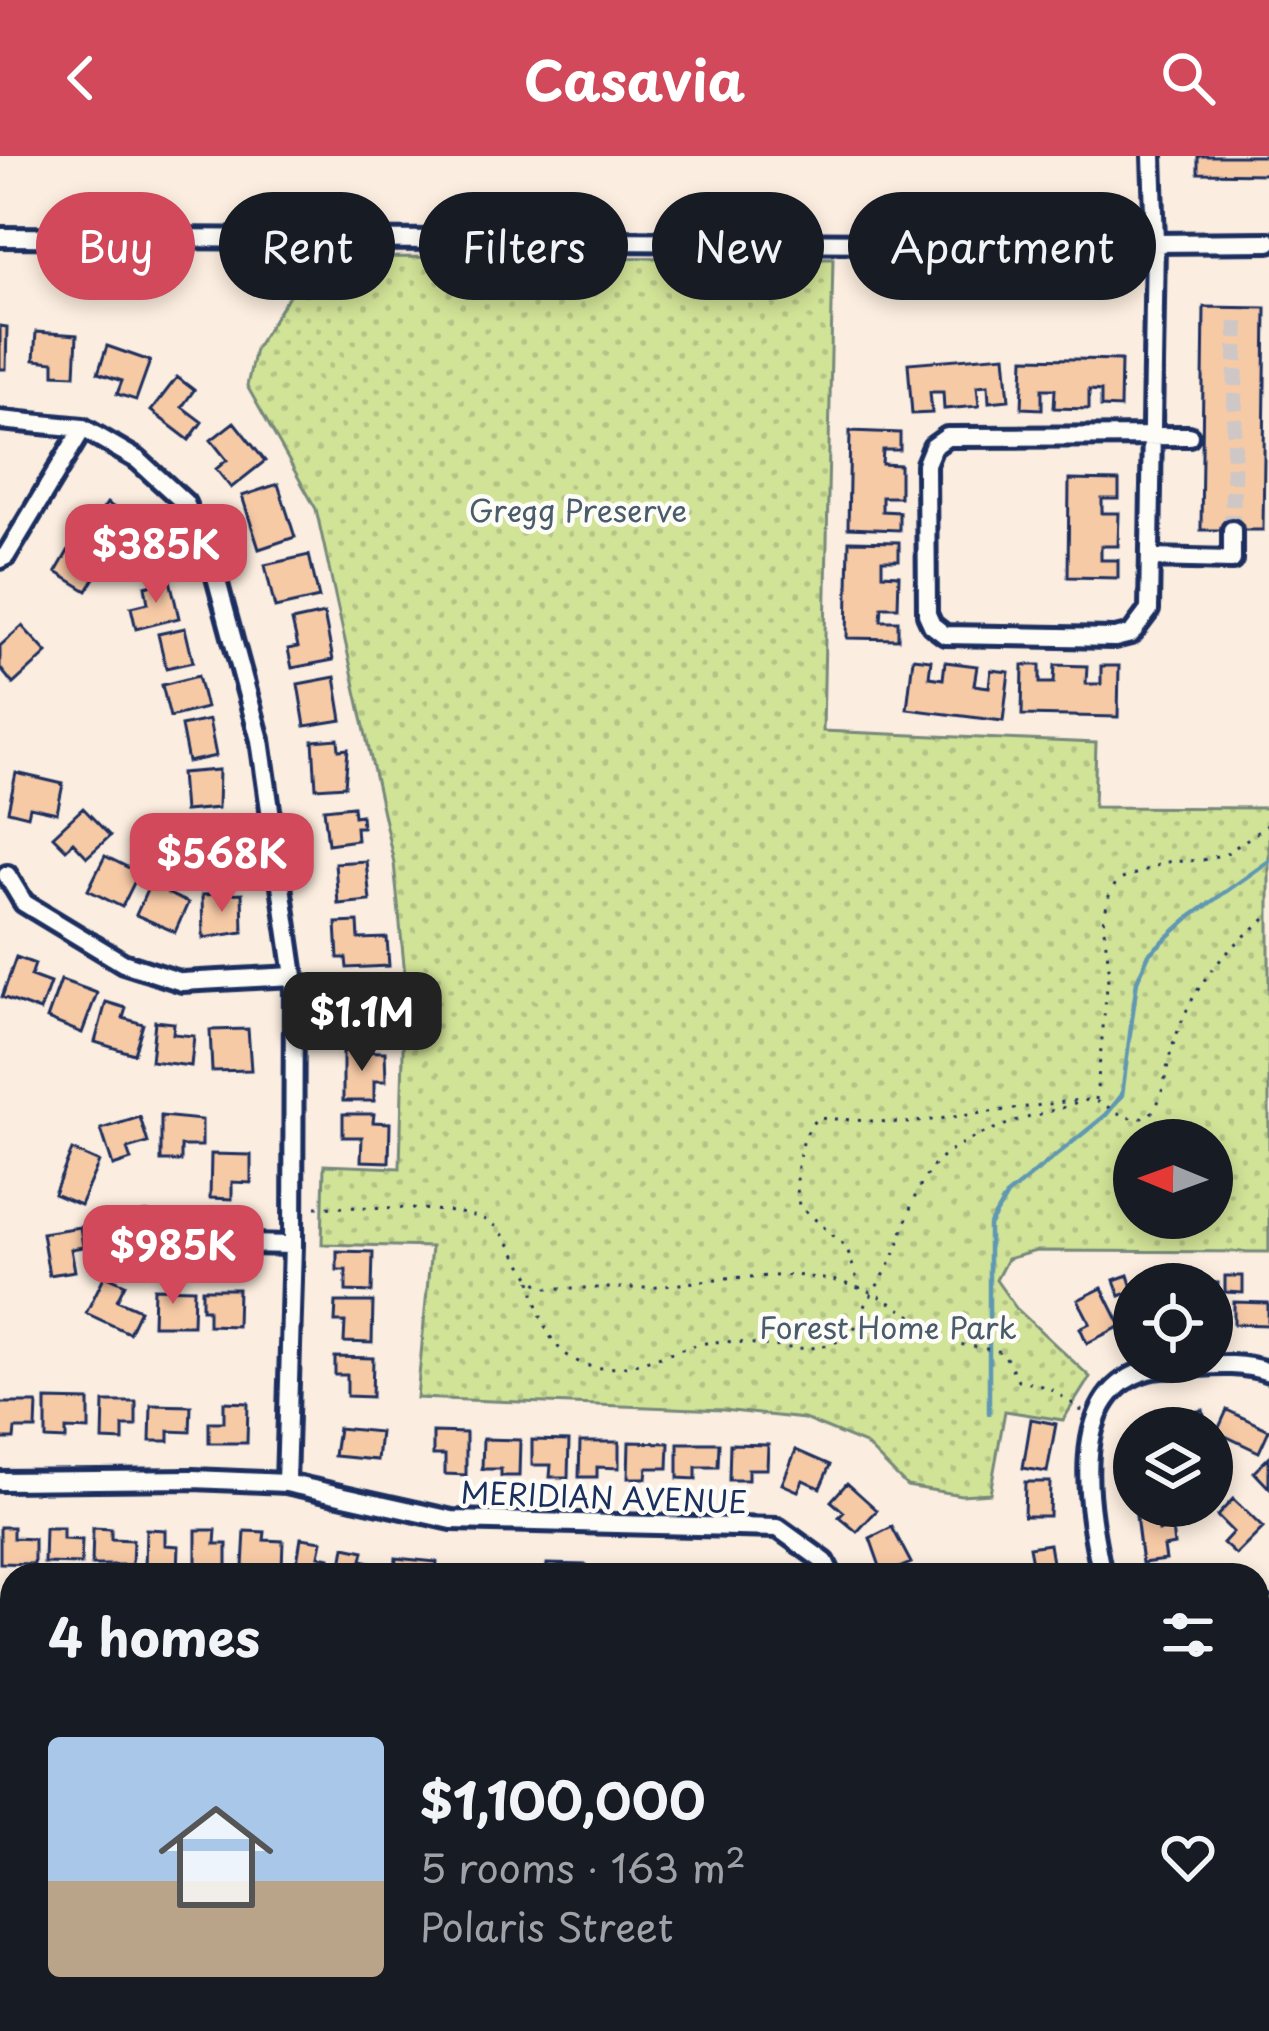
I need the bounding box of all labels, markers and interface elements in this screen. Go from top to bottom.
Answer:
text: Casavia [524,38,745,119]
icon: back [48,45,114,111]
icon: search [1155,45,1221,111]
chip: Buy [36,192,195,300]
chip: Rent [219,192,395,300]
chip: Filters [419,192,628,300]
chip: New [652,192,824,300]
chip: Apartment [848,192,1156,300]
park label: Gregg Preserve [469,487,687,532]
pin: $385K [72,504,240,606]
text: $385K [92,513,220,572]
pin: $568K [138,813,306,915]
text: $568K [157,822,287,881]
pin: $1.1M [278,972,446,1074]
text: $1.1M [310,981,414,1040]
north arrow [1113,1119,1233,1239]
map controls [1113,1119,1233,1527]
pin: $985K [89,1205,257,1307]
text: $985K [110,1214,236,1273]
button: locate [1113,1263,1233,1383]
park label: Forest Home Park [759,1304,1017,1349]
button: layers [1113,1407,1233,1527]
street label: MERIDIAN AVENUE [460,1469,748,1523]
text: 4 homes [48,1597,260,1674]
icon: filters [1155,1602,1221,1668]
text: $1,100,000 [420,1760,706,1837]
icon: home [144,1785,288,1929]
icon: heart [1155,1824,1221,1890]
text: 5 rooms · 163 m² [420,1837,746,1896]
text: Polaris Street [420,1896,673,1955]

